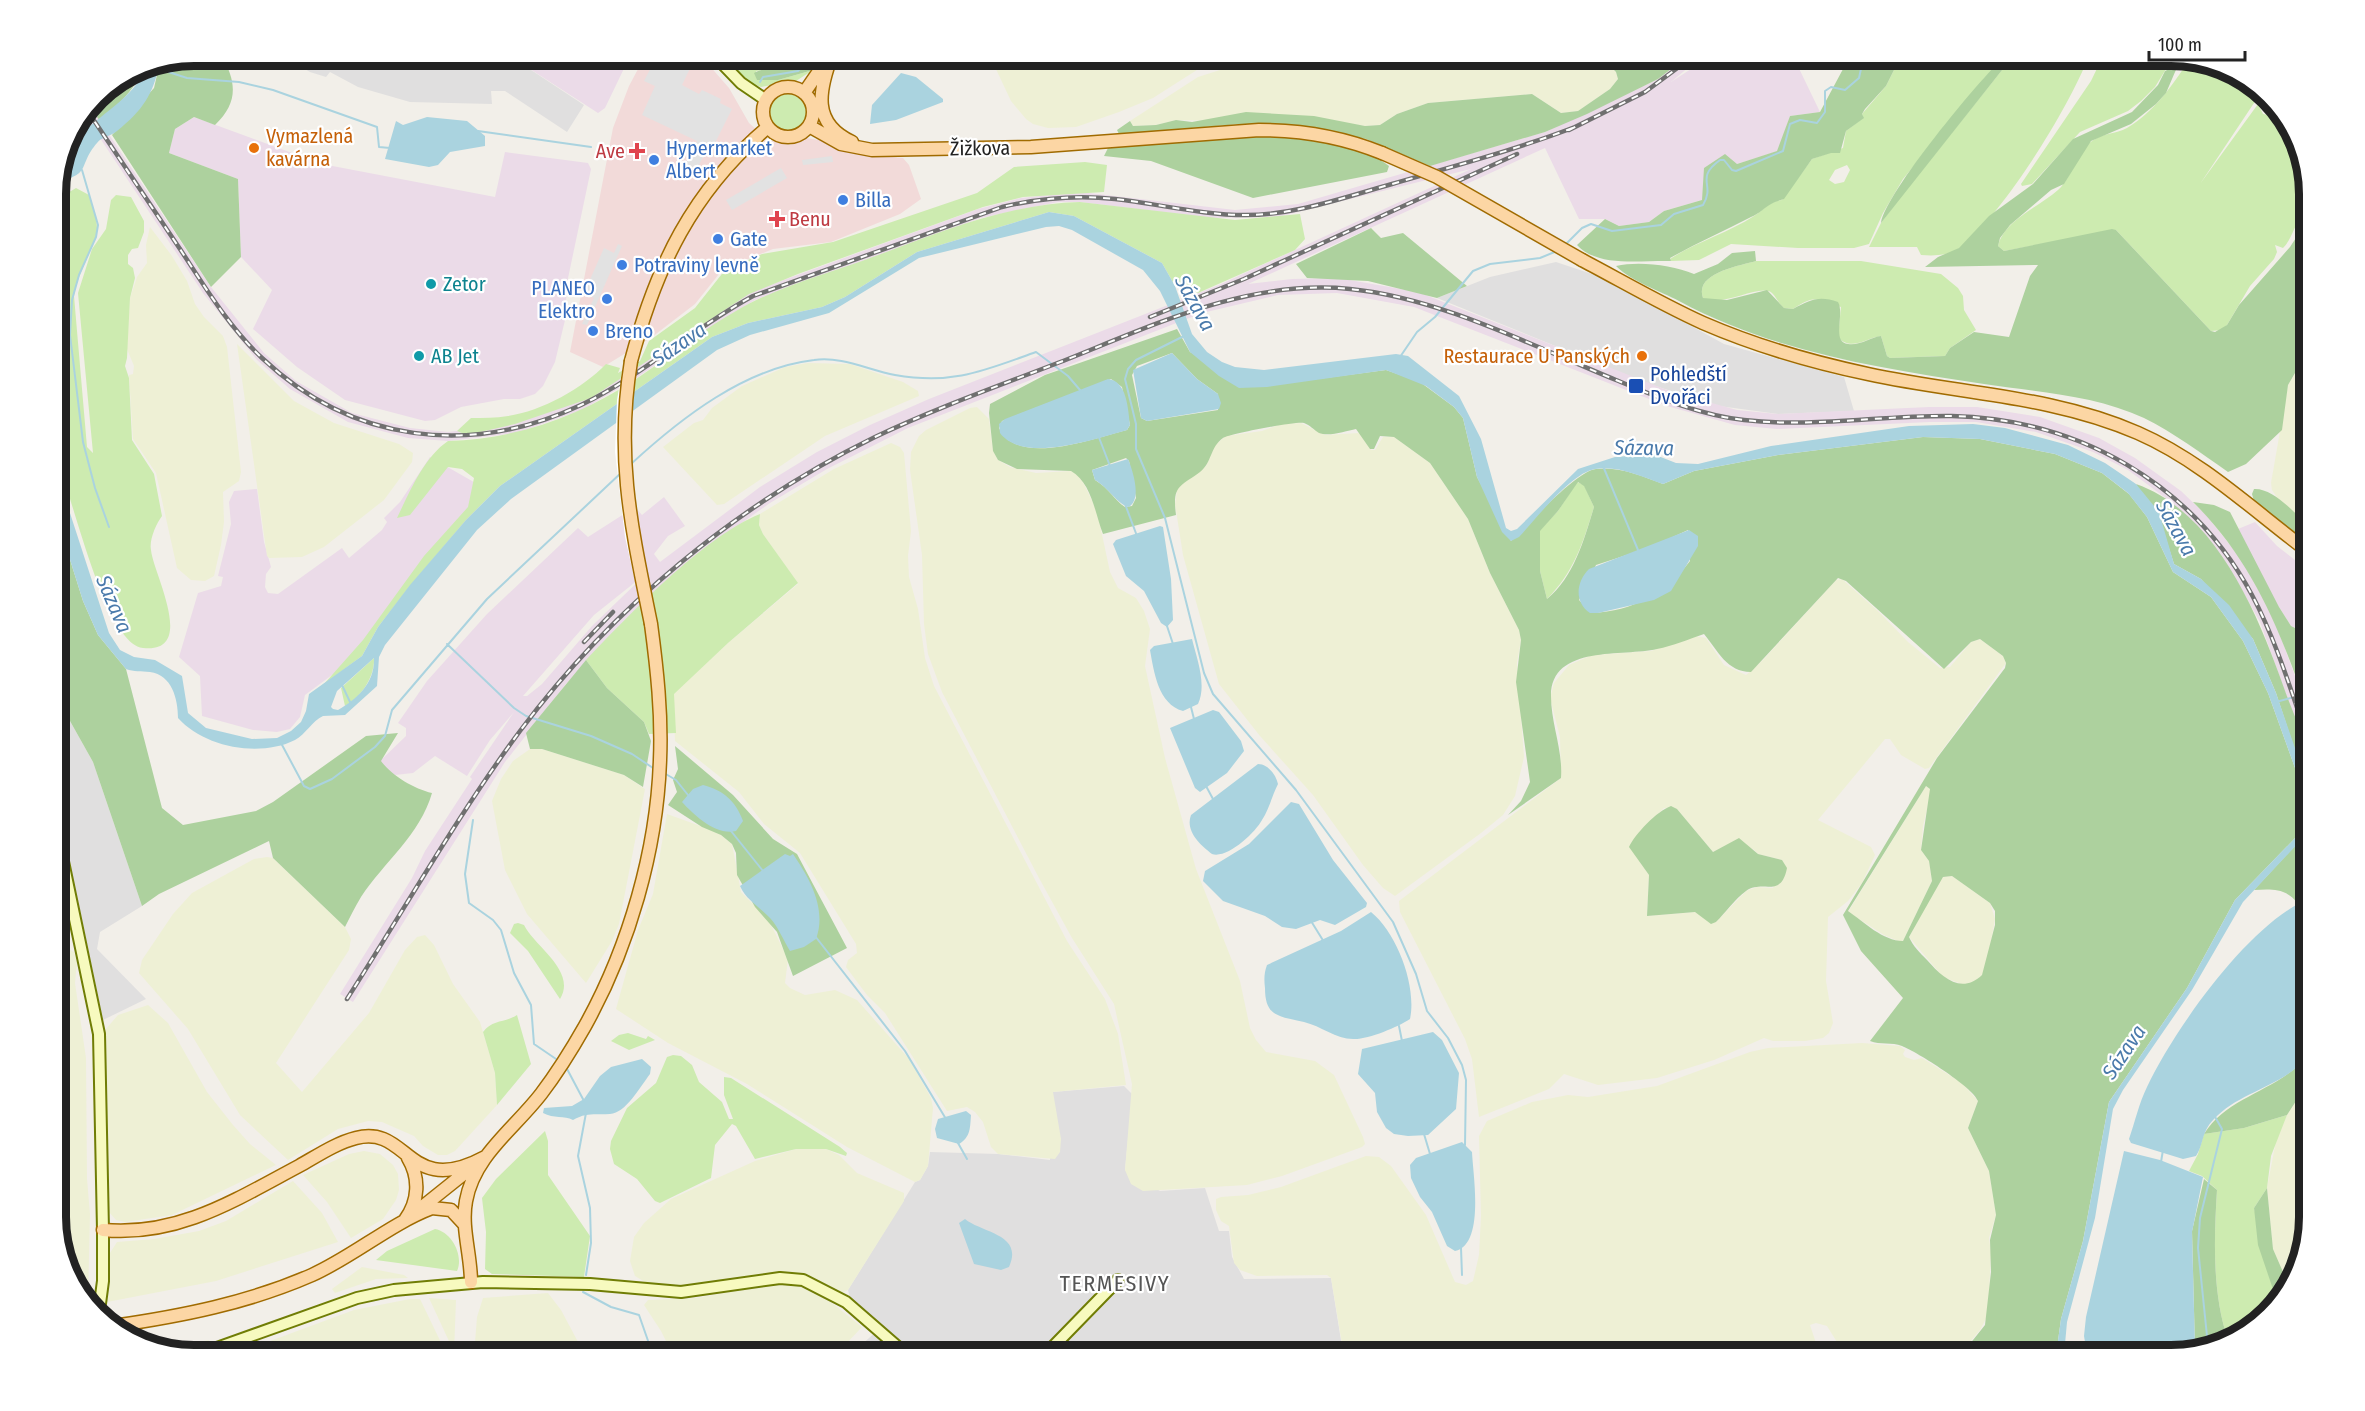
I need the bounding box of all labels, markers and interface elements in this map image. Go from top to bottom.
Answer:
scale bar [2149,24,2245,62]
text: 100 m [2158,34,2202,56]
place label: Vymazlená kavárna [266,124,353,171]
street label: Žižkova [950,135,1010,161]
place label: Hypermarket Albert [666,136,773,183]
place label: Ave [596,139,625,163]
marker: Vymazlená kavárna [247,141,261,155]
marker: Ave [630,144,644,158]
marker: Hypermarket Albert [647,153,661,167]
place label: Billa [855,188,891,212]
marker: Billa [836,193,850,207]
place label: Benu [789,207,831,231]
marker: Benu [770,212,784,226]
place label: Gate [730,227,767,251]
marker: Gate [711,232,725,246]
place label: Potraviny levně [634,253,759,277]
marker: Potraviny levně [615,258,629,272]
water label: Sázava [1169,270,1221,336]
place label: Zetor [443,272,486,296]
place label: PLANEO Elektro [531,276,595,323]
marker: Zetor [424,277,438,291]
marker: PLANEO Elektro [600,292,614,306]
water label: Sázava [646,316,711,372]
place label: Breno [605,319,653,343]
marker: Breno [586,324,600,338]
place label: AB Jet [431,344,479,368]
place label: Restaurace U Panských [1443,344,1630,368]
marker: AB Jet [412,349,426,363]
marker: Restaurace U Panských [1635,349,1649,363]
place label: Pohledští Dvořáci [1650,362,1727,409]
marker: Pohledští Dvořáci [1627,377,1645,395]
water label: Sázava [1613,434,1674,462]
water label: Sázava [2150,495,2202,561]
water label: Sázava [90,570,138,637]
water label: Sázava [2096,1020,2152,1085]
district label: TERMESIVY [1060,1270,1170,1297]

